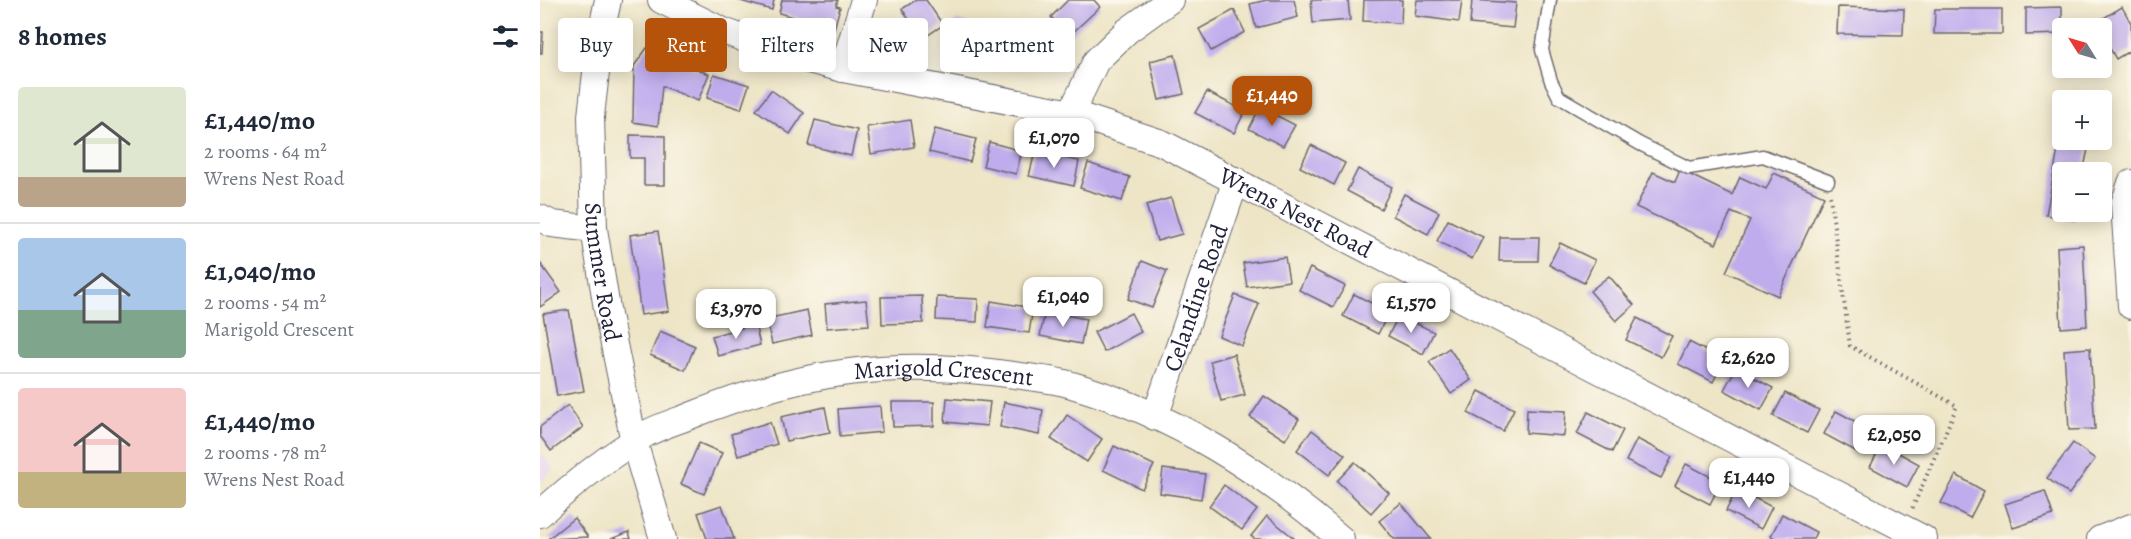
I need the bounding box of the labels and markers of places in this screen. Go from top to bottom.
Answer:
pin: £1,440 [1223,76,1321,127]
pin: £1,070 [1005,118,1103,169]
pin: £1,040 [1014,277,1112,328]
pin: £1,570 [1362,283,1460,334]
pin: £3,970 [687,289,785,340]
pin: £2,620 [1699,338,1797,389]
pin: £2,050 [1845,415,1943,466]
pin: £1,440 [1700,458,1798,509]

